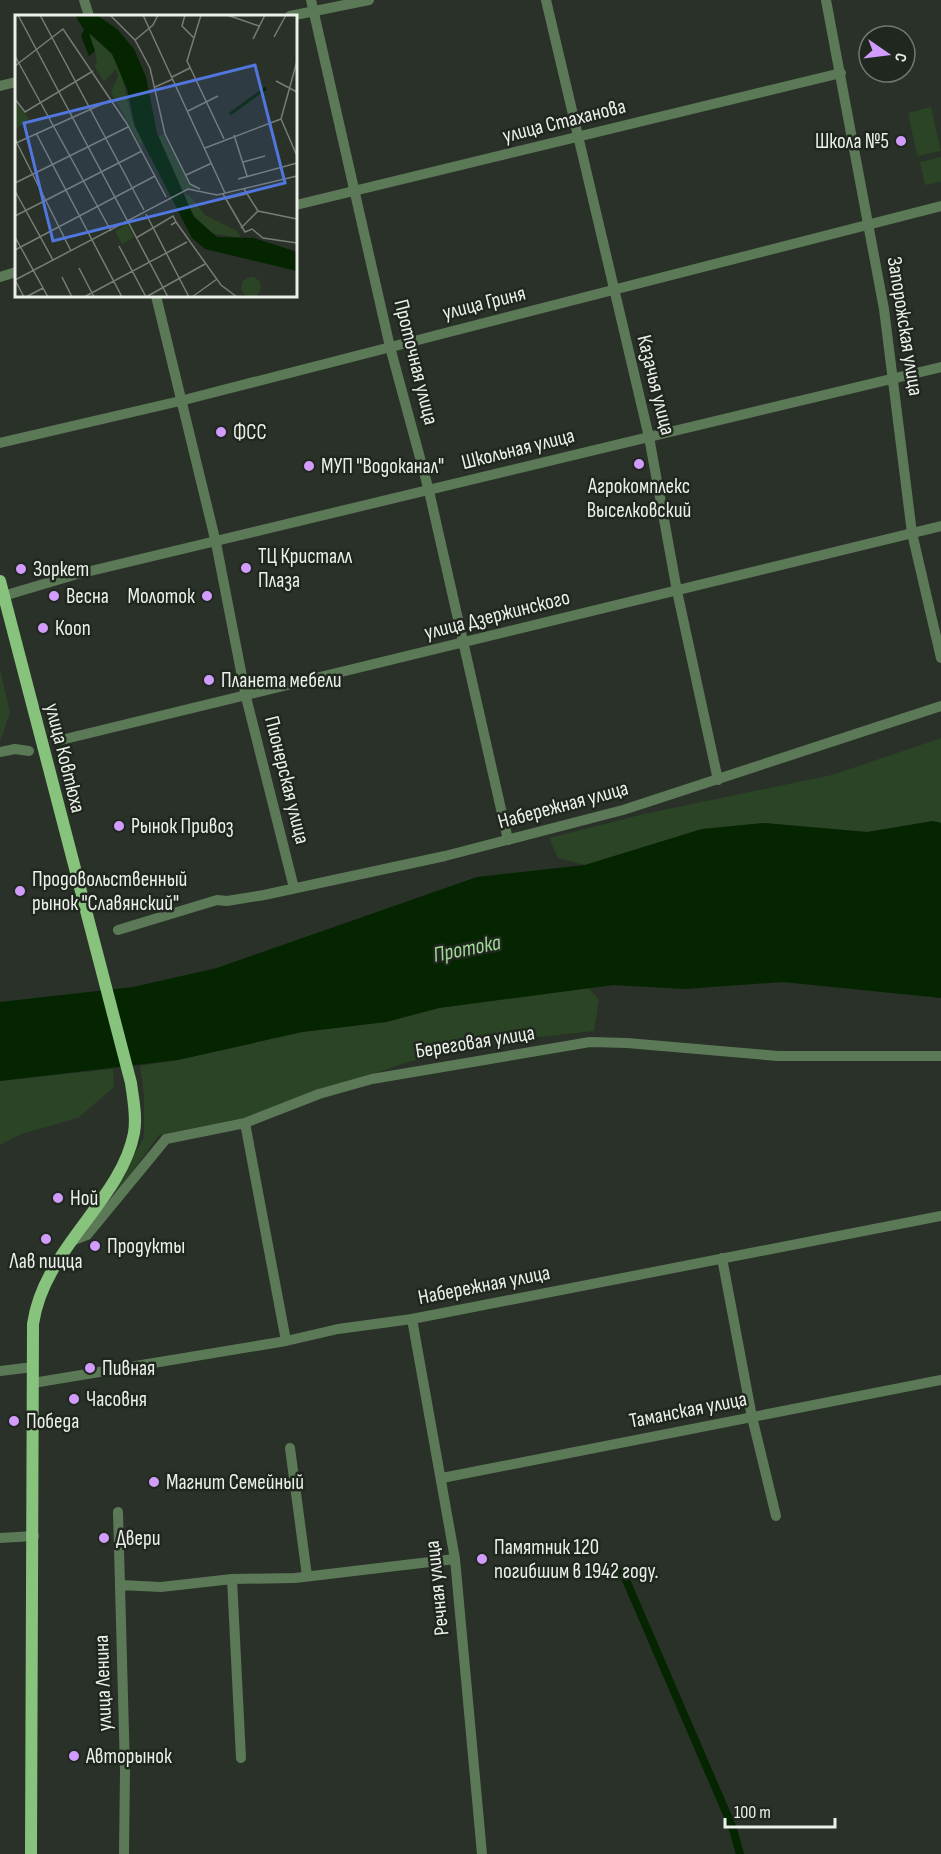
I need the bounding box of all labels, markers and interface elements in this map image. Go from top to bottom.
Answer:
inset map [15,15,297,297]
north arrow [857,24,917,84]
text: С [890,51,910,64]
street label: улица Стаханова [500,94,628,148]
place label: Школа №5 [815,129,889,154]
marker: Школа №5 [894,134,908,148]
street label: Запорожская улица [882,255,928,397]
street label: улица Гриня [440,281,528,325]
street label: Проточная улица [388,297,444,427]
street label: Казачья улица [632,332,680,438]
place label: ФСС [233,420,267,445]
street label: Школьная улица [459,423,577,475]
marker: ФСС [214,425,228,439]
place label: МУП "Водоканал" [321,454,444,479]
marker: Агрокомплекс Выселковский [632,457,646,471]
marker: МУП "Водоканал" [302,459,316,473]
place label: Агрокомплекс Выселковский [587,474,691,523]
place label: ТЦ Кристалл Плаза [258,544,353,593]
place label: Зоркет [33,557,89,582]
marker: ТЦ Кристалл Плаза [239,561,253,575]
marker: Зоркет [14,562,28,576]
place label: Весна [66,584,109,609]
place label: Молоток [128,584,195,609]
street label: улица Дзержинского [422,585,572,645]
marker: Весна [47,589,61,603]
marker: Молоток [200,589,214,603]
place label: Кооп [55,616,91,641]
marker: Кооп [36,621,50,635]
place label: Планета мебели [221,668,341,693]
marker: Планета мебели [202,673,216,687]
street label: улица Ковтюха [39,701,91,815]
street label: Пионерская улица [259,713,315,847]
street label: Набережная улица [495,776,631,834]
place label: Рынок Привоз [131,814,234,839]
marker: Рынок Привоз [112,819,126,833]
place label: Продовольственный рынок "Славянский" [32,867,187,916]
marker: Продовольственный рынок "Славянский" [13,884,27,898]
water label: Протока [431,929,503,969]
street label: Береговая улица [413,1020,537,1064]
place label: Ной [70,1186,98,1211]
marker: Ной [51,1191,65,1205]
marker: Лав пицца [39,1232,53,1246]
place label: Продукты [107,1234,185,1259]
marker: Продукты [88,1239,102,1253]
place label: Лав пицца [9,1249,82,1274]
street label: Набережная улица [416,1260,552,1310]
place label: Пивная [102,1356,155,1381]
marker: Пивная [83,1361,97,1375]
street label: Таманская улица [627,1386,749,1434]
place label: Часовня [86,1387,147,1412]
marker: Часовня [67,1392,81,1406]
place label: Победа [26,1409,79,1434]
marker: Победа [7,1414,21,1428]
place label: Магнит Семейный [166,1470,304,1495]
marker: Магнит Семейный [147,1475,161,1489]
place label: Двери [116,1526,161,1551]
marker: Двери [97,1531,111,1545]
place label: Памятник 120 погибшим в 1942 году. [494,1535,658,1584]
street label: Речная улица [420,1539,454,1637]
marker: Памятник 120 погибшим в 1942 году. [475,1552,489,1566]
street label: улица Ленина [89,1634,117,1732]
place label: Авторынок [85,1744,172,1769]
marker: Авторынок [67,1749,81,1763]
scale bar [725,1791,834,1829]
text: 100 m [734,1802,771,1823]

